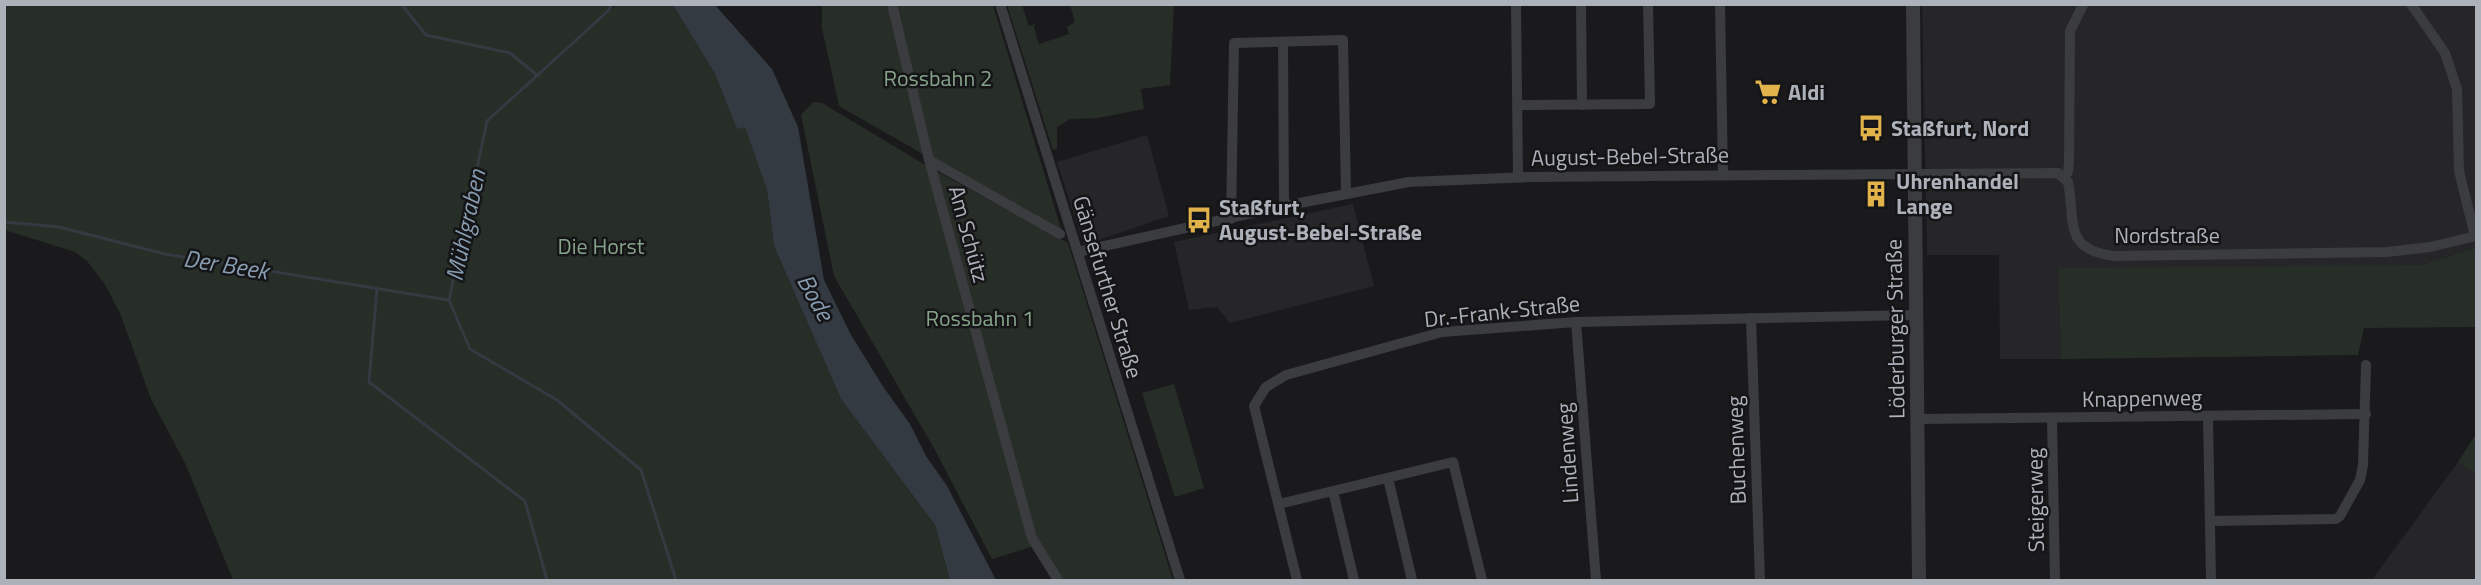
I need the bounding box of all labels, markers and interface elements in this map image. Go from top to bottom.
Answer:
park label: Rossbahn 2 [884,61,992,95]
place label: Aldi [1788,75,1825,109]
supermarket icon: Aldi [1753,77,1783,107]
place label: Staßfurt, Nord [1891,111,2029,145]
bus stop icon: Staßfurt, Nord [1856,113,1886,143]
street label: August-Bebel-Straße [1531,137,1729,175]
place label: Uhrenhandel Lange [1896,164,2019,223]
water label: Mühlgraben [436,165,495,284]
building icon: Uhrenhandel Lange [1861,179,1891,209]
street label: Am Schütz [940,182,998,286]
place label: Staßfurt, August-Bebel-Straße [1219,190,1422,249]
street label: Gänsefurther Straße [1064,192,1152,382]
bus stop icon: Staßfurt, August-Bebel-Straße [1184,205,1214,235]
street label: Nordstraße [2114,218,2220,252]
park label: Die Horst [558,229,645,263]
street label: Löderburger Straße [1876,239,1914,419]
water label: Der Beek [181,240,274,289]
water label: Bode [788,267,844,329]
street label: Dr.-Frank-Straße [1422,286,1582,336]
park label: Rossbahn 1 [926,301,1034,335]
street label: Knappenweg [2082,380,2202,416]
street label: Buchenweg [1717,395,1755,505]
street label: Lindenweg [1547,402,1587,504]
street label: Steigerweg [2017,447,2053,553]

